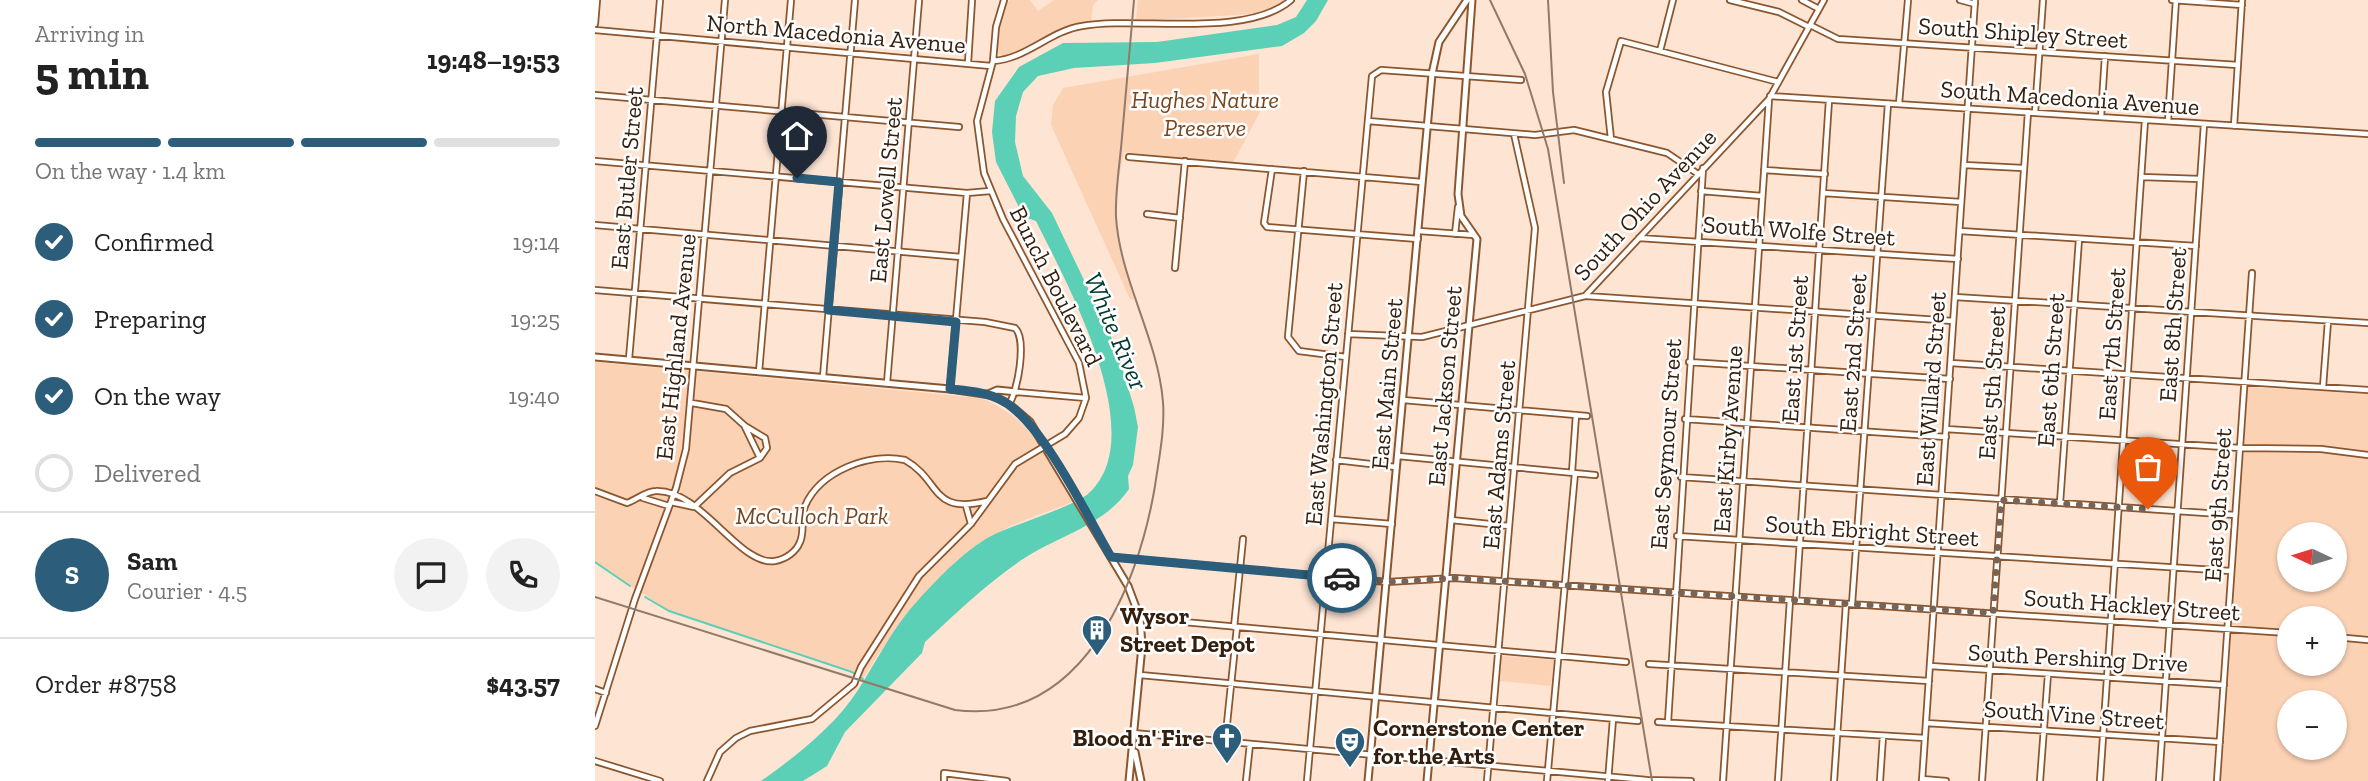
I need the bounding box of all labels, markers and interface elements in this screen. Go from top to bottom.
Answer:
street label: North Macedonia Avenue [705,8,967,59]
street label: South Shipley Street [1917,11,2129,54]
text: Arriving in [35,20,144,48]
text: 19:48–19:53 [427,44,560,76]
text: 5 min [35,46,149,101]
street label: South Macedonia Avenue [1940,74,2200,121]
street label: East Butler Street [604,85,649,271]
park label: Hughes Nature Preserve [1131,85,1279,142]
street label: East Lowell Street [863,96,908,284]
pin [767,106,827,178]
icon: home [778,117,816,155]
street label: South Ohio Avenue [1567,123,1722,286]
text: On the way · 1.4 km [35,157,225,185]
street label: Bunch Boulevard [1004,201,1109,371]
street label: South Wolfe Street [1702,209,1896,252]
icon: check [35,223,73,261]
text: Confirmed [94,226,214,258]
text: 19:14 [513,228,560,256]
street label: East Highland Avenue [649,232,702,462]
street label: East 8th Street [2153,247,2192,403]
street label: East 7th Street [2092,267,2131,421]
water label: White River [1077,268,1155,394]
street label: East 2nd Street [1833,273,1873,433]
street label: East 1st Street [1775,274,1814,424]
street label: East Washington Street [1298,281,1349,527]
street label: East Jackson Street [1421,285,1468,487]
street label: East Willard Street [1909,291,1952,487]
street label: East 6th Street [2031,292,2070,448]
street label: East Main Street [1365,297,1408,471]
icon: check [35,300,73,338]
text: Preparing [94,303,206,335]
text: 19:25 [510,305,560,333]
street label: East 5th Street [1972,305,2011,461]
street label: East Seymour Street [1644,337,1687,550]
street label: East Kirby Avenue [1706,344,1749,534]
street label: East Adams Street [1476,359,1521,551]
icon: check [35,377,73,415]
text: On the way [94,380,221,412]
text: 19:40 [508,382,560,410]
street label: East 9th Street [2198,427,2237,583]
pin [2118,437,2178,509]
icon: bag [2129,448,2167,486]
text: Delivered [94,457,201,489]
park label: McCulloch Park [735,501,889,530]
street label: South Ebright Street [1764,509,1980,552]
north arrow [2277,522,2347,592]
map controls [2277,522,2347,760]
button: chat [394,538,468,612]
button: phone [486,538,560,612]
courier [1307,543,1377,613]
text: Sam [127,545,177,577]
text: S [65,559,79,591]
icon: car [1323,559,1361,597]
text: Courier · 4.5 [127,577,247,605]
street label: South Hackley Street [2023,582,2241,627]
place label: Wysor Street Depot [1120,601,1255,658]
button: + [2277,606,2347,676]
building icon: Wysor Street Depot [1080,613,1114,657]
street label: South Pershing Drive [1967,637,2189,678]
text: Order #8758 [35,668,177,700]
text: $43.57 [486,668,560,700]
button: − [2277,690,2347,760]
street label: South Vine Street [1983,694,2165,735]
place label: Cornerstone Center for the Arts [1373,713,1585,770]
church icon: Blood n' Fire [1210,721,1244,765]
place label: Blood n' Fire [1073,723,1204,752]
theatre icon: Cornerstone Center for the Arts [1333,725,1367,769]

